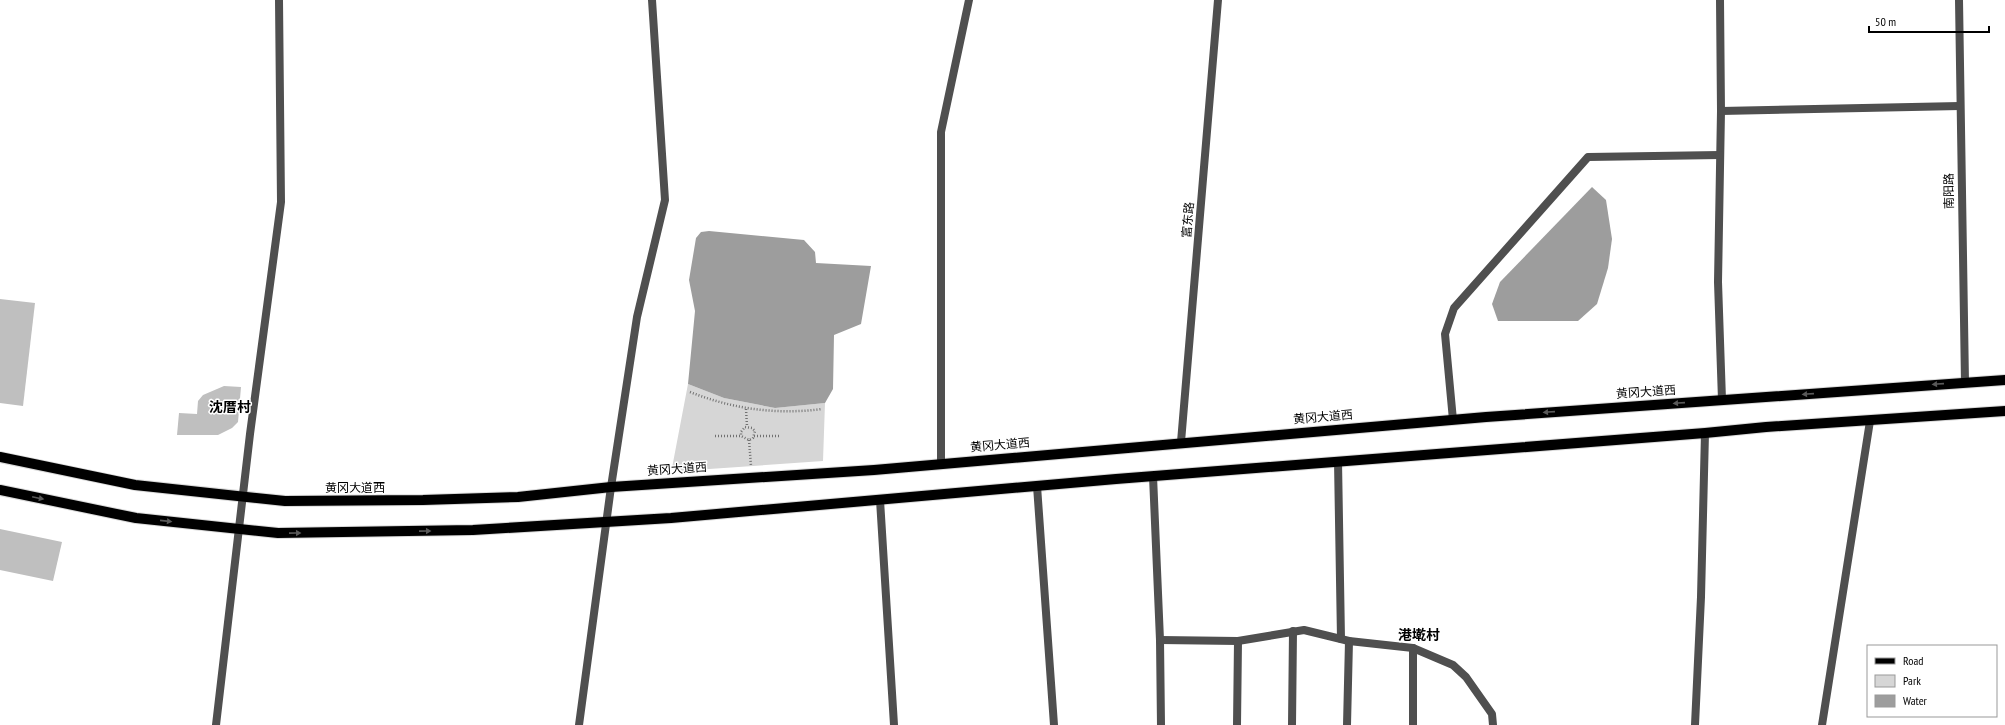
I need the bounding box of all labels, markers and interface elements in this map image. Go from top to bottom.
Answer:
scale bar [1869,8,1989,34]
text: 50 m [1875,14,1896,29]
street label: 南阳路 [1941,173,1956,209]
street label: 富东路 [1178,201,1197,239]
one-way arrow [1932,381,1944,388]
street label: 黄冈大道西 [1616,382,1676,401]
one-way arrow [1802,390,1815,397]
district label: 沈厝村 [209,398,251,416]
one-way arrow [1673,399,1685,406]
street label: 黄冈大道西 [1292,406,1354,427]
one-way arrow [1543,409,1555,416]
street label: 黄冈大道西 [969,434,1031,455]
street label: 黄冈大道西 [647,459,707,478]
street label: 黄冈大道西 [325,480,385,495]
one-way arrow [32,495,44,501]
one-way arrow [160,518,172,525]
one-way arrow [419,528,432,534]
one-way arrow [289,530,302,536]
district label: 港墘村 [1398,626,1440,644]
legend [1867,645,1997,717]
text: Road [1903,653,1923,668]
text: Park [1903,673,1921,688]
text: Water [1903,693,1928,708]

